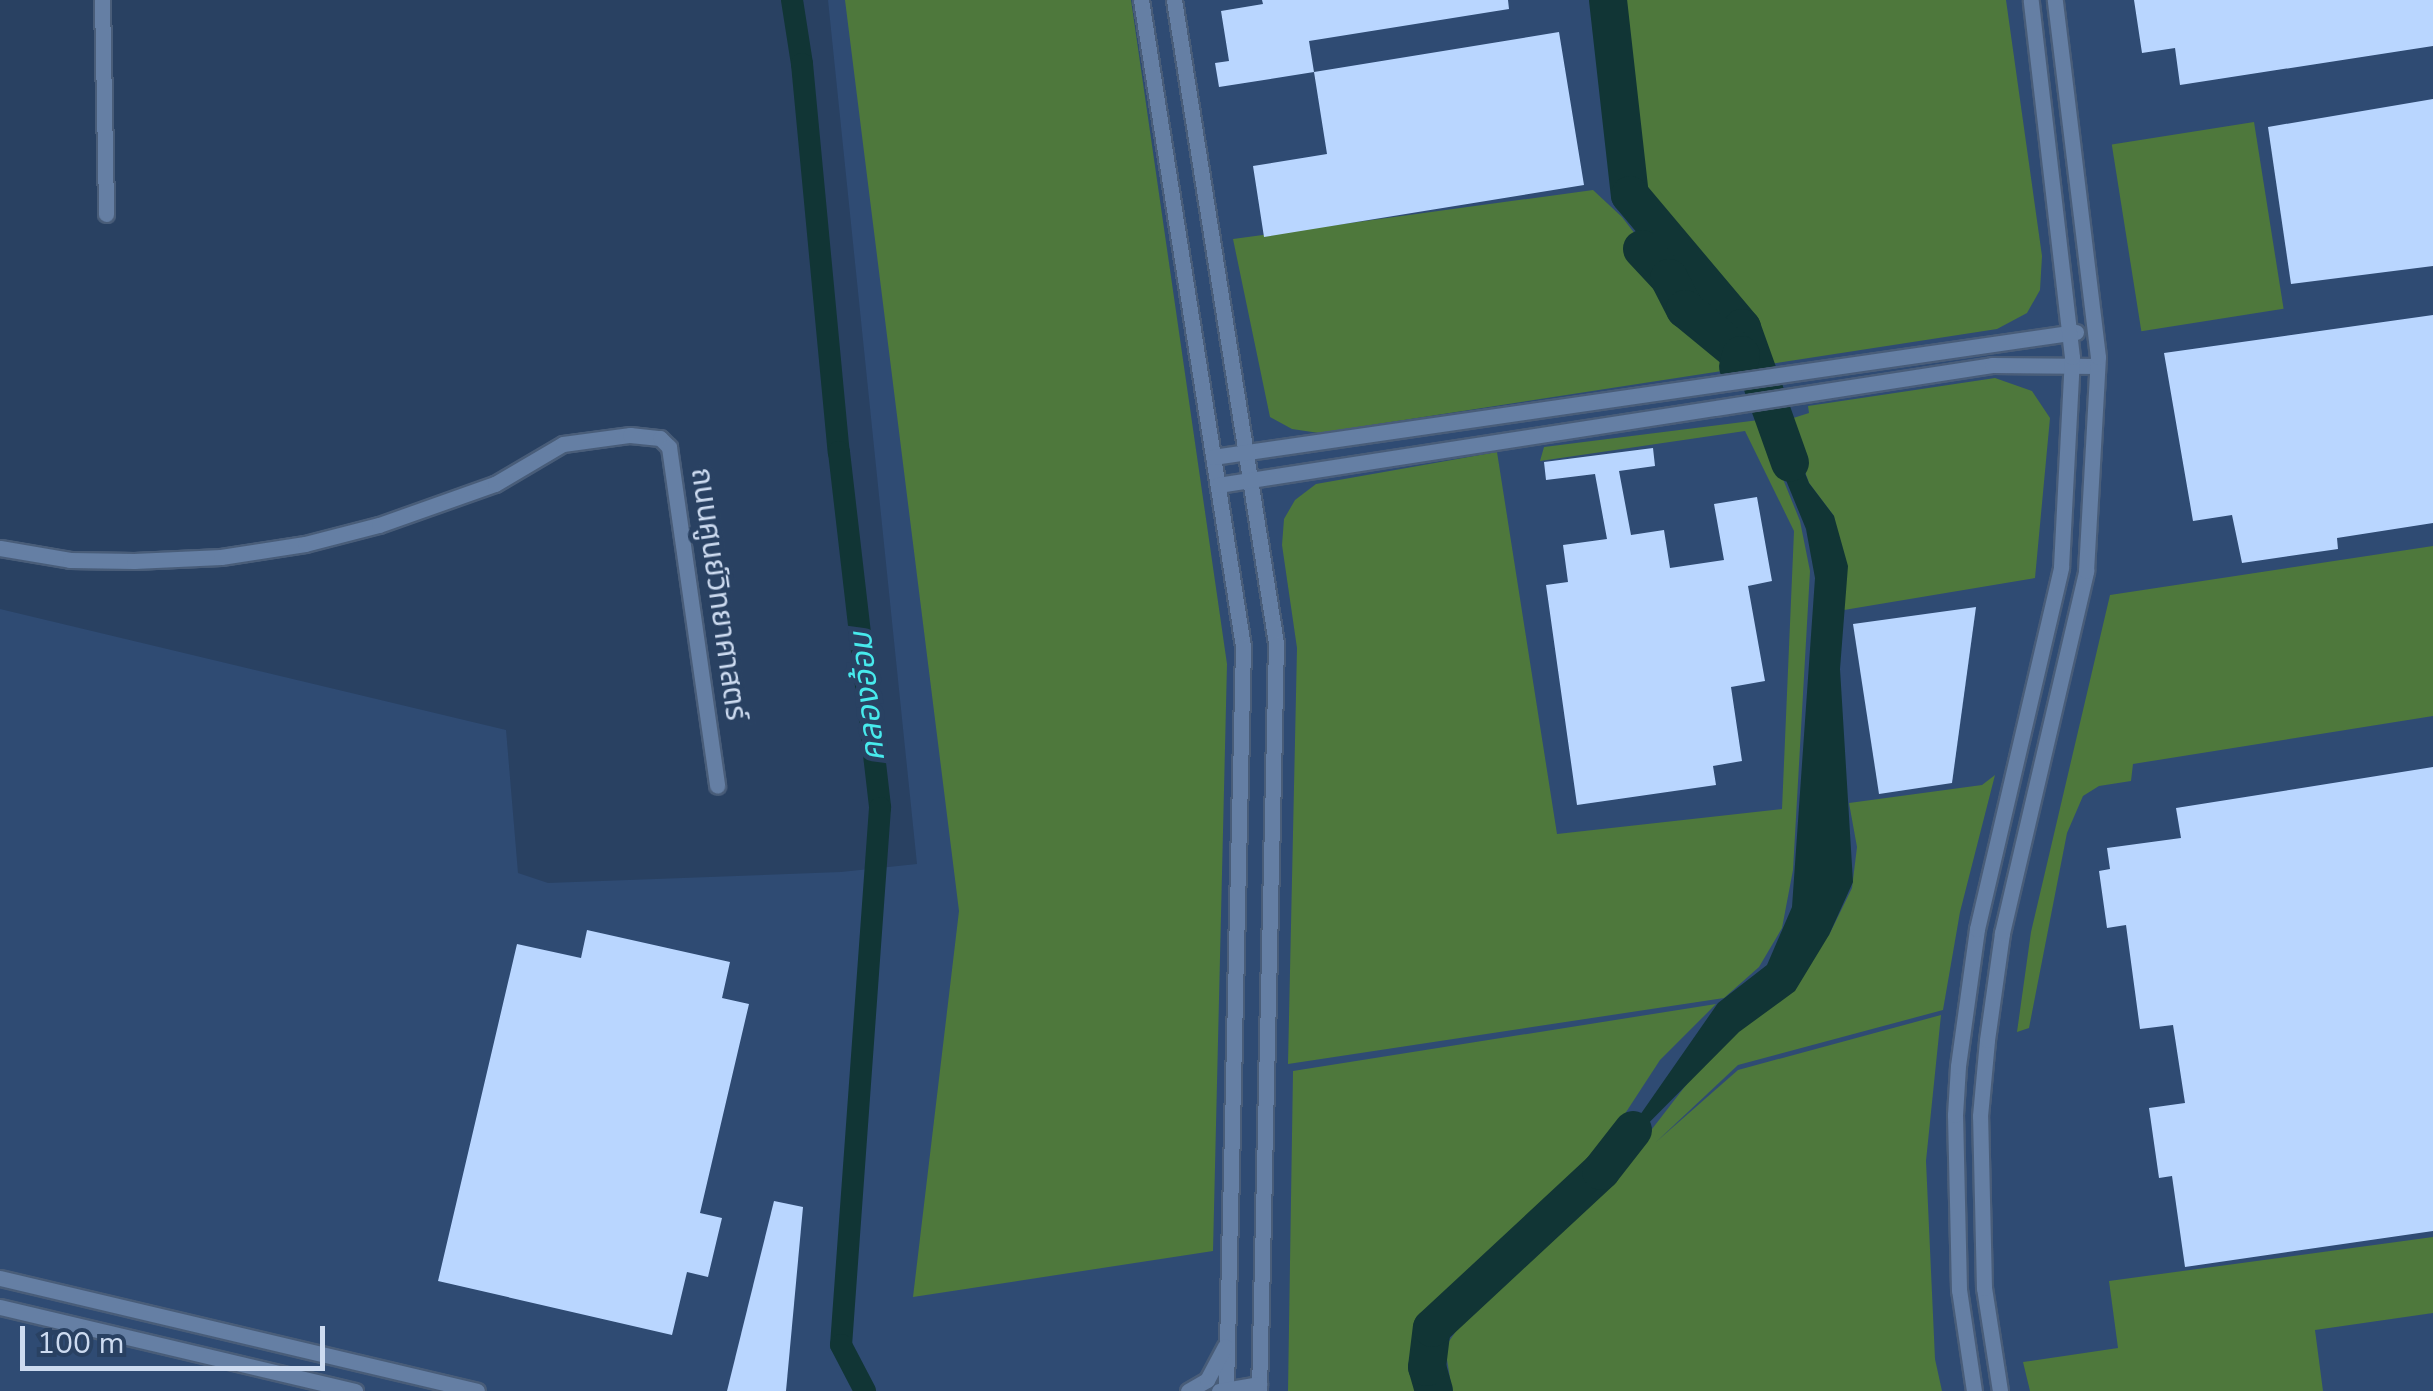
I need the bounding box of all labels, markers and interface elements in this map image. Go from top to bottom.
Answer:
street label: ถนนศูนย์วิทยาศาสตร์ [682,465,754,723]
water label: คลองอ้อม [842,630,894,764]
scale bar [25,1306,330,1368]
text: 100 m [37,1323,124,1364]

